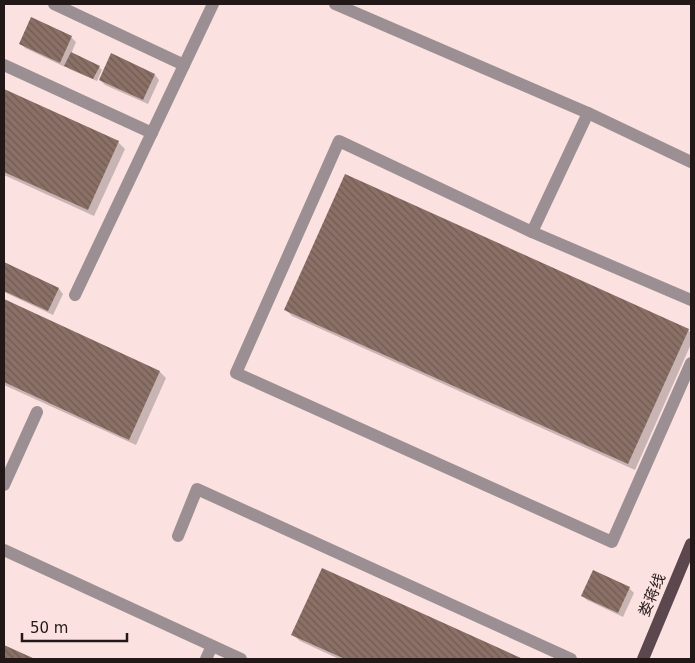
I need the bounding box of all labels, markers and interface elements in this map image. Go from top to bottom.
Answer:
street label: 娄蒋线 [635,571,669,619]
scale bar [22,610,128,642]
text: 50 m [30,619,68,637]

